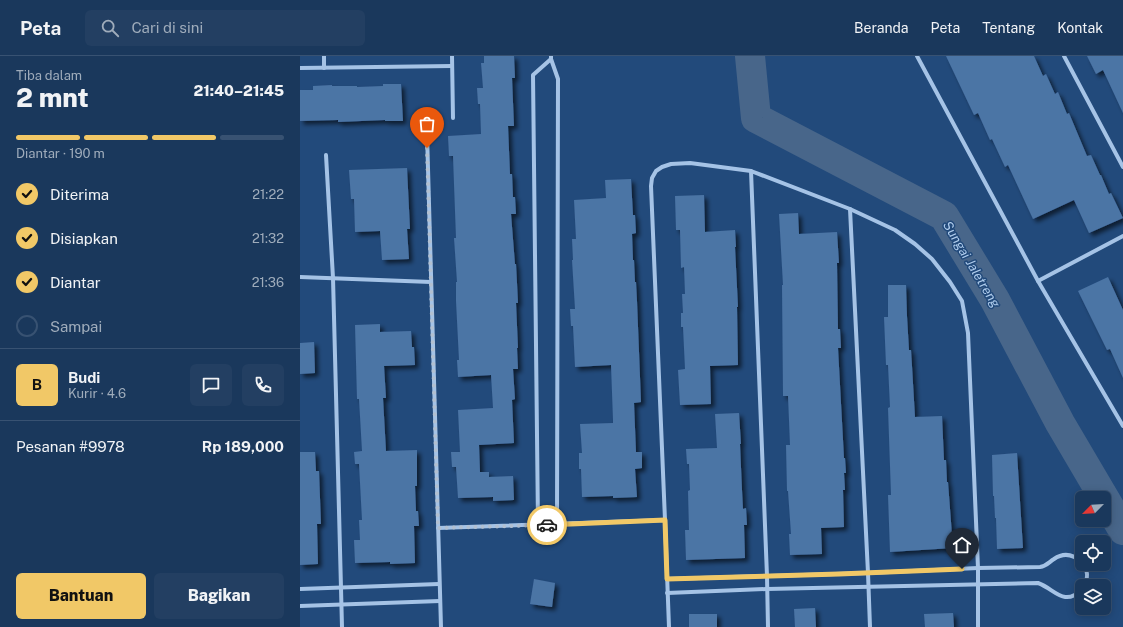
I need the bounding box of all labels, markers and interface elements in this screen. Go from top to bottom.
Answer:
search box [85,10,365,46]
text: Peta [20,17,61,39]
icon: search [99,17,121,39]
text: Cari di sini [131,19,203,36]
text: Beranda [854,20,909,36]
text: Peta [931,20,960,36]
text: Tentang [982,20,1035,36]
text: Kontak [1057,20,1103,36]
text: Tiba dalam [16,68,82,83]
text: 2 mnt [16,82,89,113]
text: 21:40–21:45 [193,82,284,99]
pin [410,107,444,148]
icon: bag [416,113,438,135]
text: Diantar · 190 m [16,146,105,161]
icon: check [16,183,38,205]
text: Diterima [50,186,109,203]
text: 21:22 [252,187,284,202]
water label: Sungai Jaletreng [940,218,1003,310]
icon: check [16,227,38,249]
text: Disiapkan [50,230,118,247]
text: 21:32 [252,231,284,246]
icon: check [16,271,38,293]
text: Diantar [50,274,101,291]
text: 21:36 [252,275,284,290]
text: Sampai [50,318,102,335]
button: chat [190,364,232,406]
button: phone [242,364,284,406]
text: Budi [68,369,100,386]
text: B [32,376,42,393]
text: Kurir · 4.6 [68,386,126,401]
text: Pesanan #9978 [16,438,125,455]
text: Rp 189,000 [202,438,284,455]
north arrow [1075,491,1111,527]
map controls [1075,491,1111,615]
courier [527,505,567,545]
icon: car [536,514,558,536]
pin [945,528,979,569]
icon: home [951,534,973,556]
button: locate [1075,535,1111,571]
button: Bantuan [16,573,146,619]
button: Bagikan [154,573,284,619]
button: layers [1075,579,1111,615]

